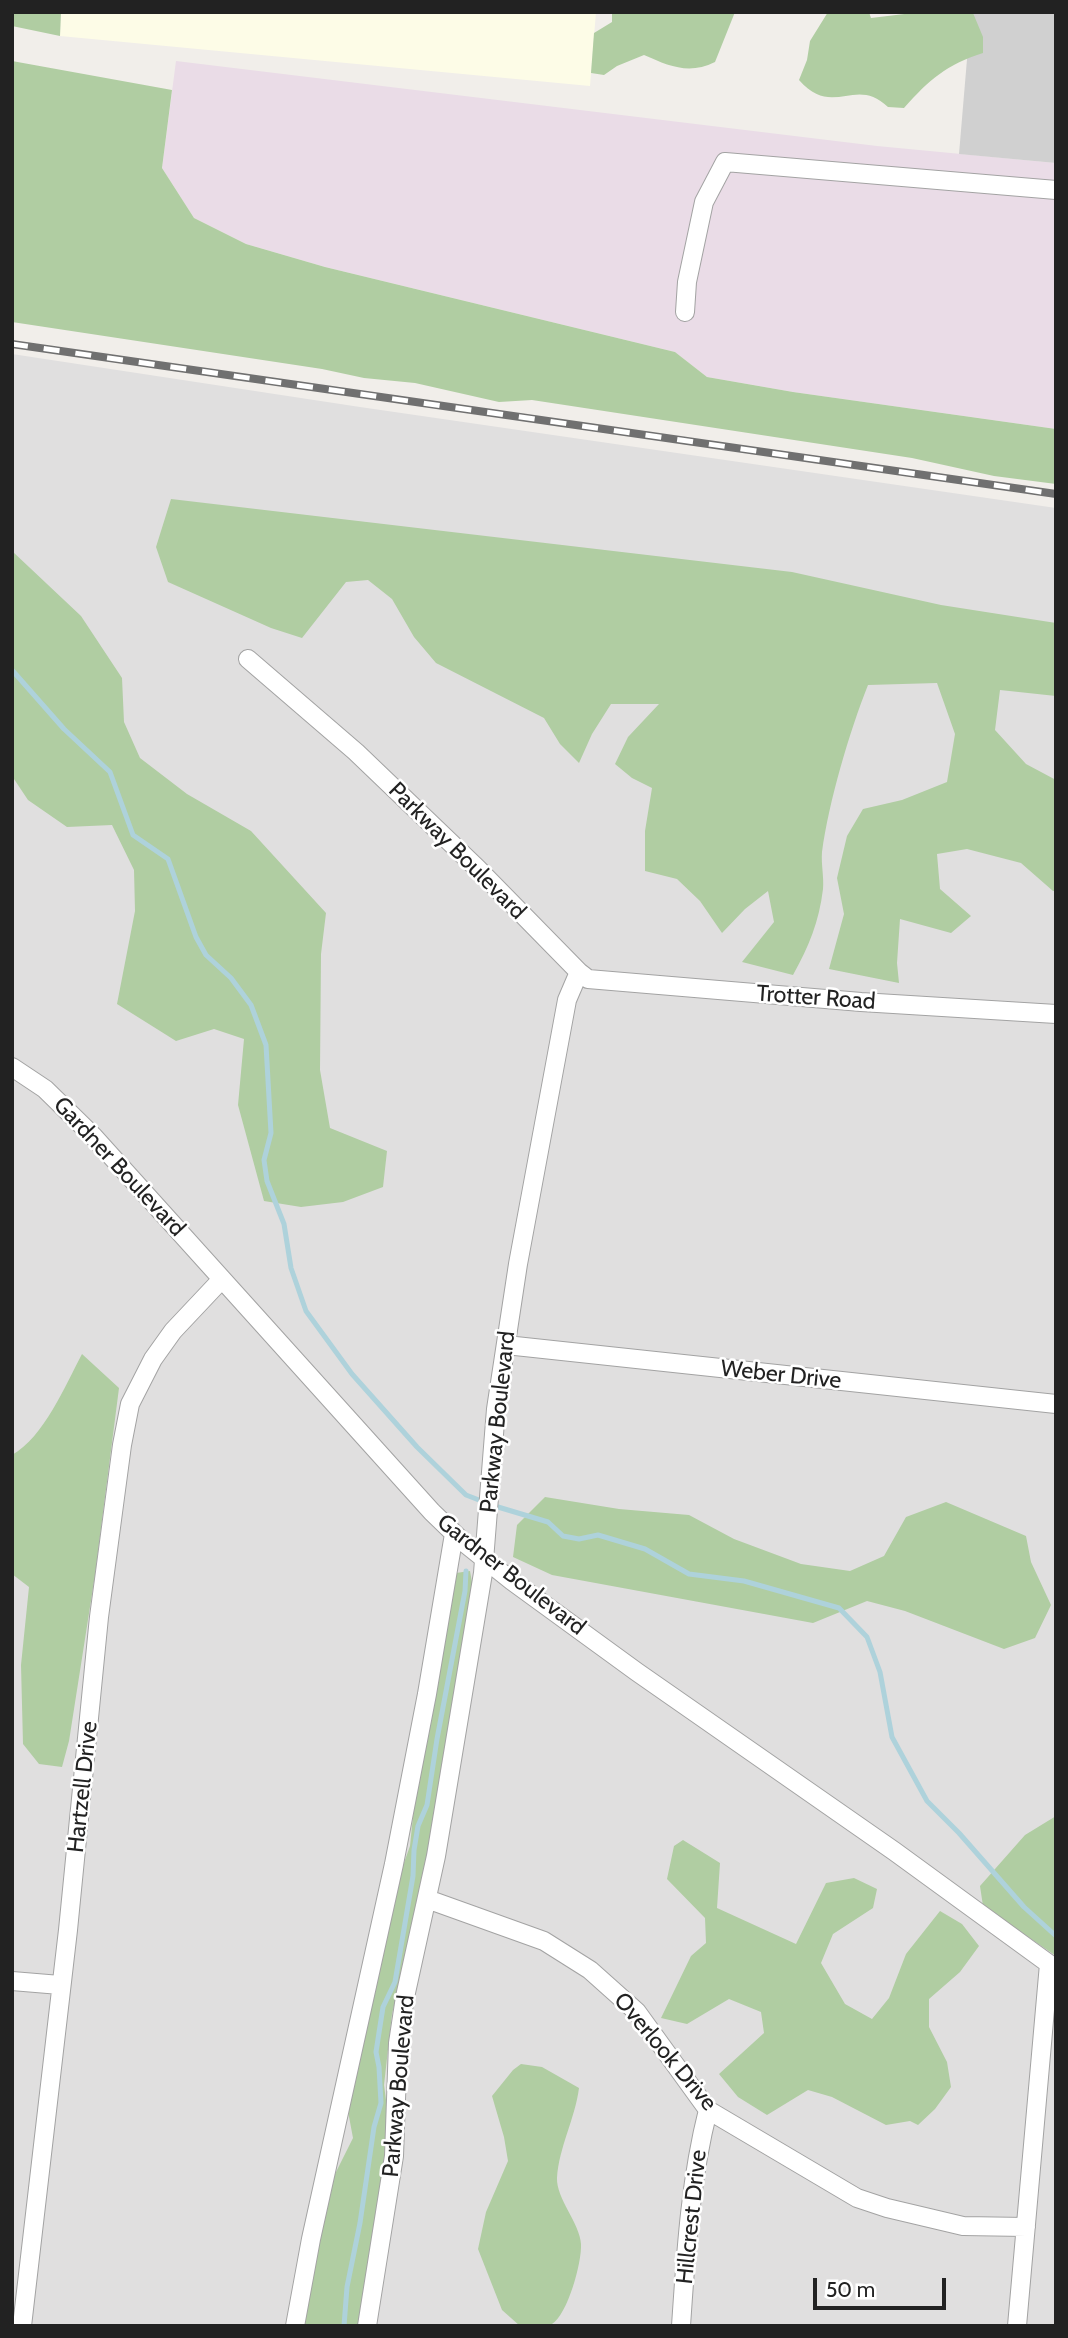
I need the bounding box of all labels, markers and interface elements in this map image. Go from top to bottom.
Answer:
street label: Parkway Boulevard [383,777,531,925]
street label: Trotter Road [756,980,876,1016]
street label: Gardner Boulevard [47,1092,191,1242]
street label: Parkway Boulevard [475,1330,521,1514]
street label: Weber Drive [719,1355,843,1395]
street label: Gardner Boulevard [431,1509,591,1641]
street label: Hartzell Drive [62,1720,104,1854]
street label: Overlook Drive [608,1987,722,2117]
street label: Parkway Boulevard [377,1994,421,2178]
street label: Hillcrest Drive [671,2148,713,2286]
scale bar [816,2264,949,2308]
text: 50 m [826,2277,875,2302]

